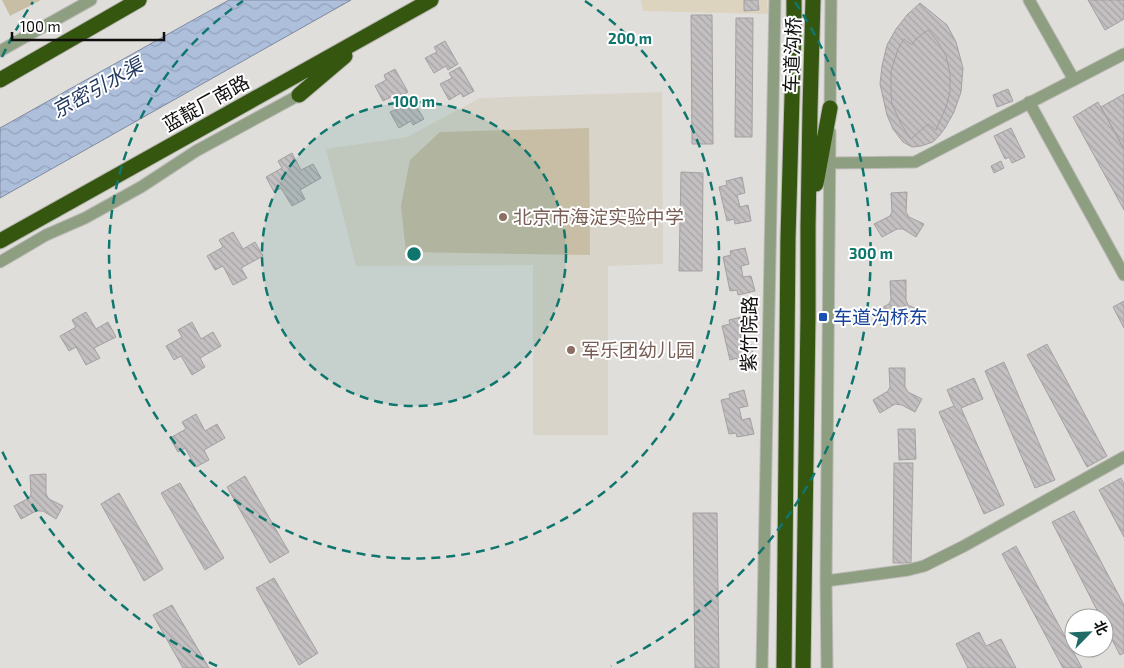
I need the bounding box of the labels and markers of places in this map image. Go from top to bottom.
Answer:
place label: 北京市海淀实验中学 [513,205,684,228]
marker: 北京市海淀实验中学 [497,211,509,223]
centre of rings [405,245,423,263]
place label: 车道沟桥东 [833,305,928,328]
marker: 车道沟桥东 [817,311,829,323]
place label: 军乐团幼儿园 [581,338,695,361]
marker: 军乐团幼儿园 [565,344,577,356]

